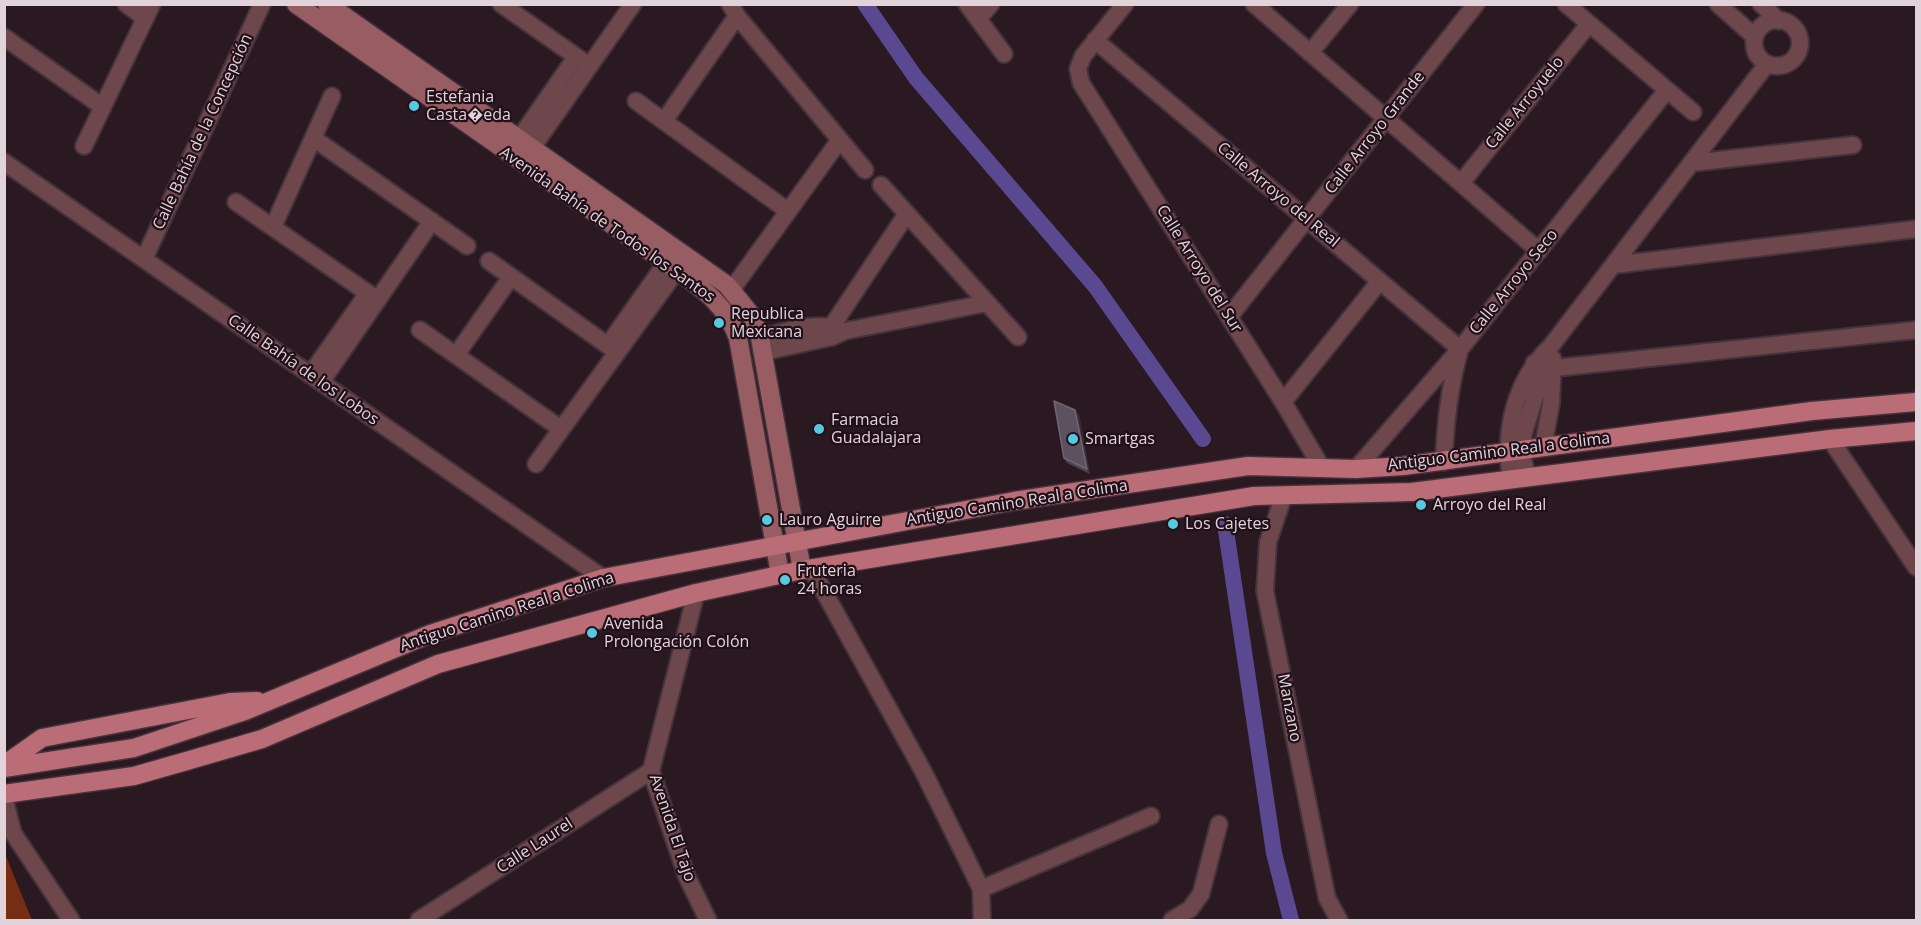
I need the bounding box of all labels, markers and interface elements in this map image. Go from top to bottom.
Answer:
street label: Calle Bahía de la Concepción [149,31,257,233]
street label: Calle Arroyuelo [1482,53,1568,153]
street label: Calle Arroyo Grande [1321,68,1429,198]
place label: Estefania Casta�eda [426,87,511,125]
marker: Estefania Casta�eda [407,99,421,113]
street label: Calle Arroyo del Real [1213,138,1343,252]
street label: Avenida Bahía de Todos los Santos [496,143,718,307]
street label: Calle Arroyo del Sur [1152,202,1246,336]
street label: Calle Arroyo Seco [1466,226,1562,338]
place label: Republica Mexicana [731,304,804,342]
street label: Calle Bahía de los Lobos [224,311,382,429]
marker: Republica Mexicana [712,316,726,330]
place label: Farmacia Guadalajara [831,410,921,448]
marker: Farmacia Guadalajara [812,422,826,436]
place label: Smartgas [1085,429,1155,449]
street label: Antiguo Camino Real a Colima [1387,429,1611,475]
marker: Smartgas [1066,432,1080,446]
street label: Antiguo Camino Real a Colima [905,476,1129,530]
place label: Arroyo del Real [1433,495,1546,515]
marker: Arroyo del Real [1414,498,1428,512]
place label: Lauro Aguirre [779,510,881,530]
marker: Lauro Aguirre [760,513,774,527]
place label: Los Cajetes [1185,514,1269,534]
marker: Los Cajetes [1166,517,1180,531]
place label: Fruteria 24 horas [797,561,862,599]
street label: Antiguo Camino Real a Colima [398,568,616,656]
marker: Fruteria 24 horas [778,573,792,587]
place label: Avenida Prolongación Colón [604,614,749,652]
marker: Avenida Prolongación Colón [585,626,599,640]
street label: Manzano [1273,672,1305,744]
street label: Avenida El Tajo [645,772,699,884]
street label: Calle Laurel [493,814,577,878]

